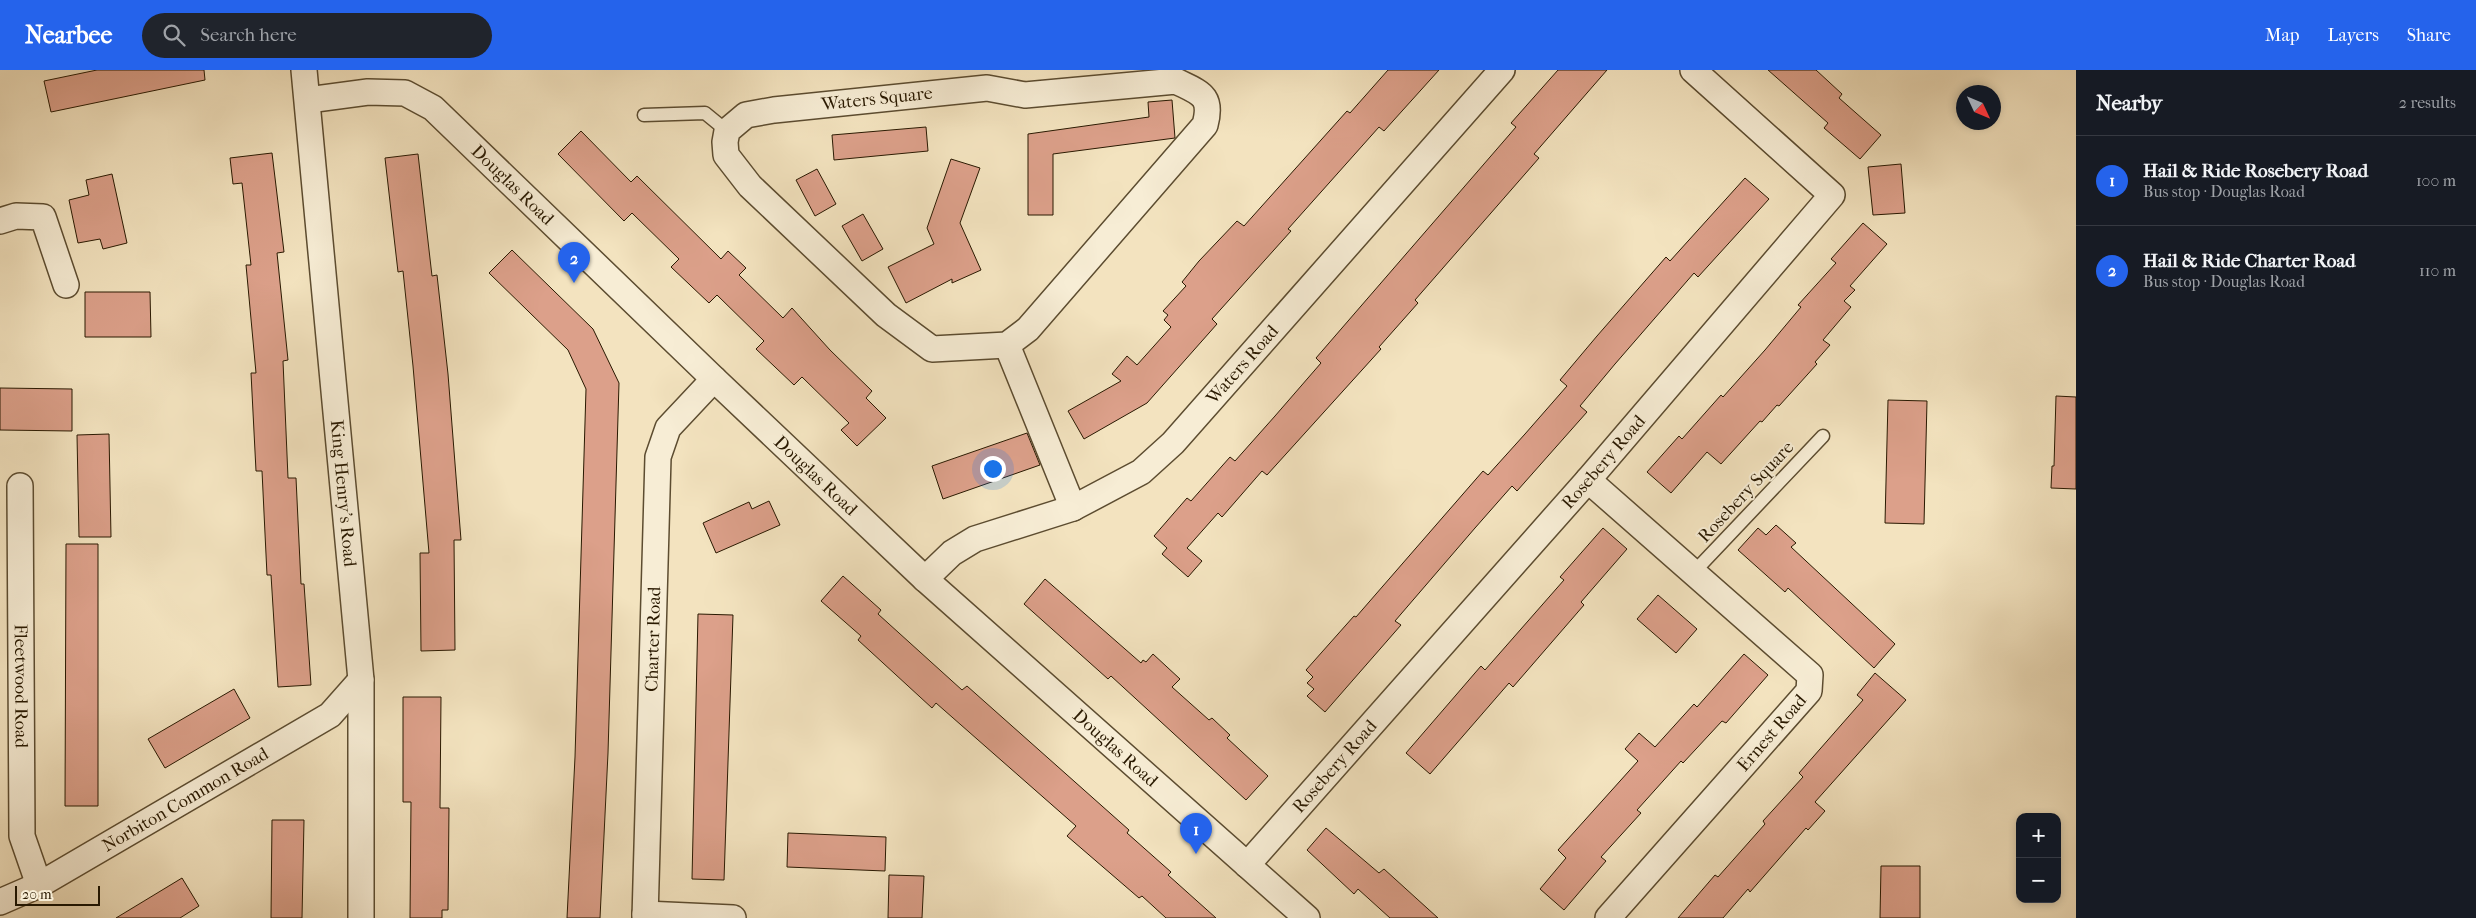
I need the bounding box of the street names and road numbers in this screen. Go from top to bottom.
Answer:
street label: Waters Square [819,83,934,115]
street label: Douglas Road [467,140,558,229]
street label: Waters Road [1201,321,1283,409]
street label: Rosebery Road [1557,411,1650,513]
street label: King Henry's Road [326,419,361,568]
street label: Douglas Road [770,431,862,520]
street label: Rosebery Square [1694,437,1798,547]
street label: Charter Road [641,586,665,692]
street label: Fleetwood Road [10,624,32,748]
street label: Ernest Road [1733,690,1811,776]
street label: Douglas Road [1069,705,1162,791]
street label: Rosebery Road [1288,715,1381,817]
street label: Norbiton Common Road [99,743,272,856]

